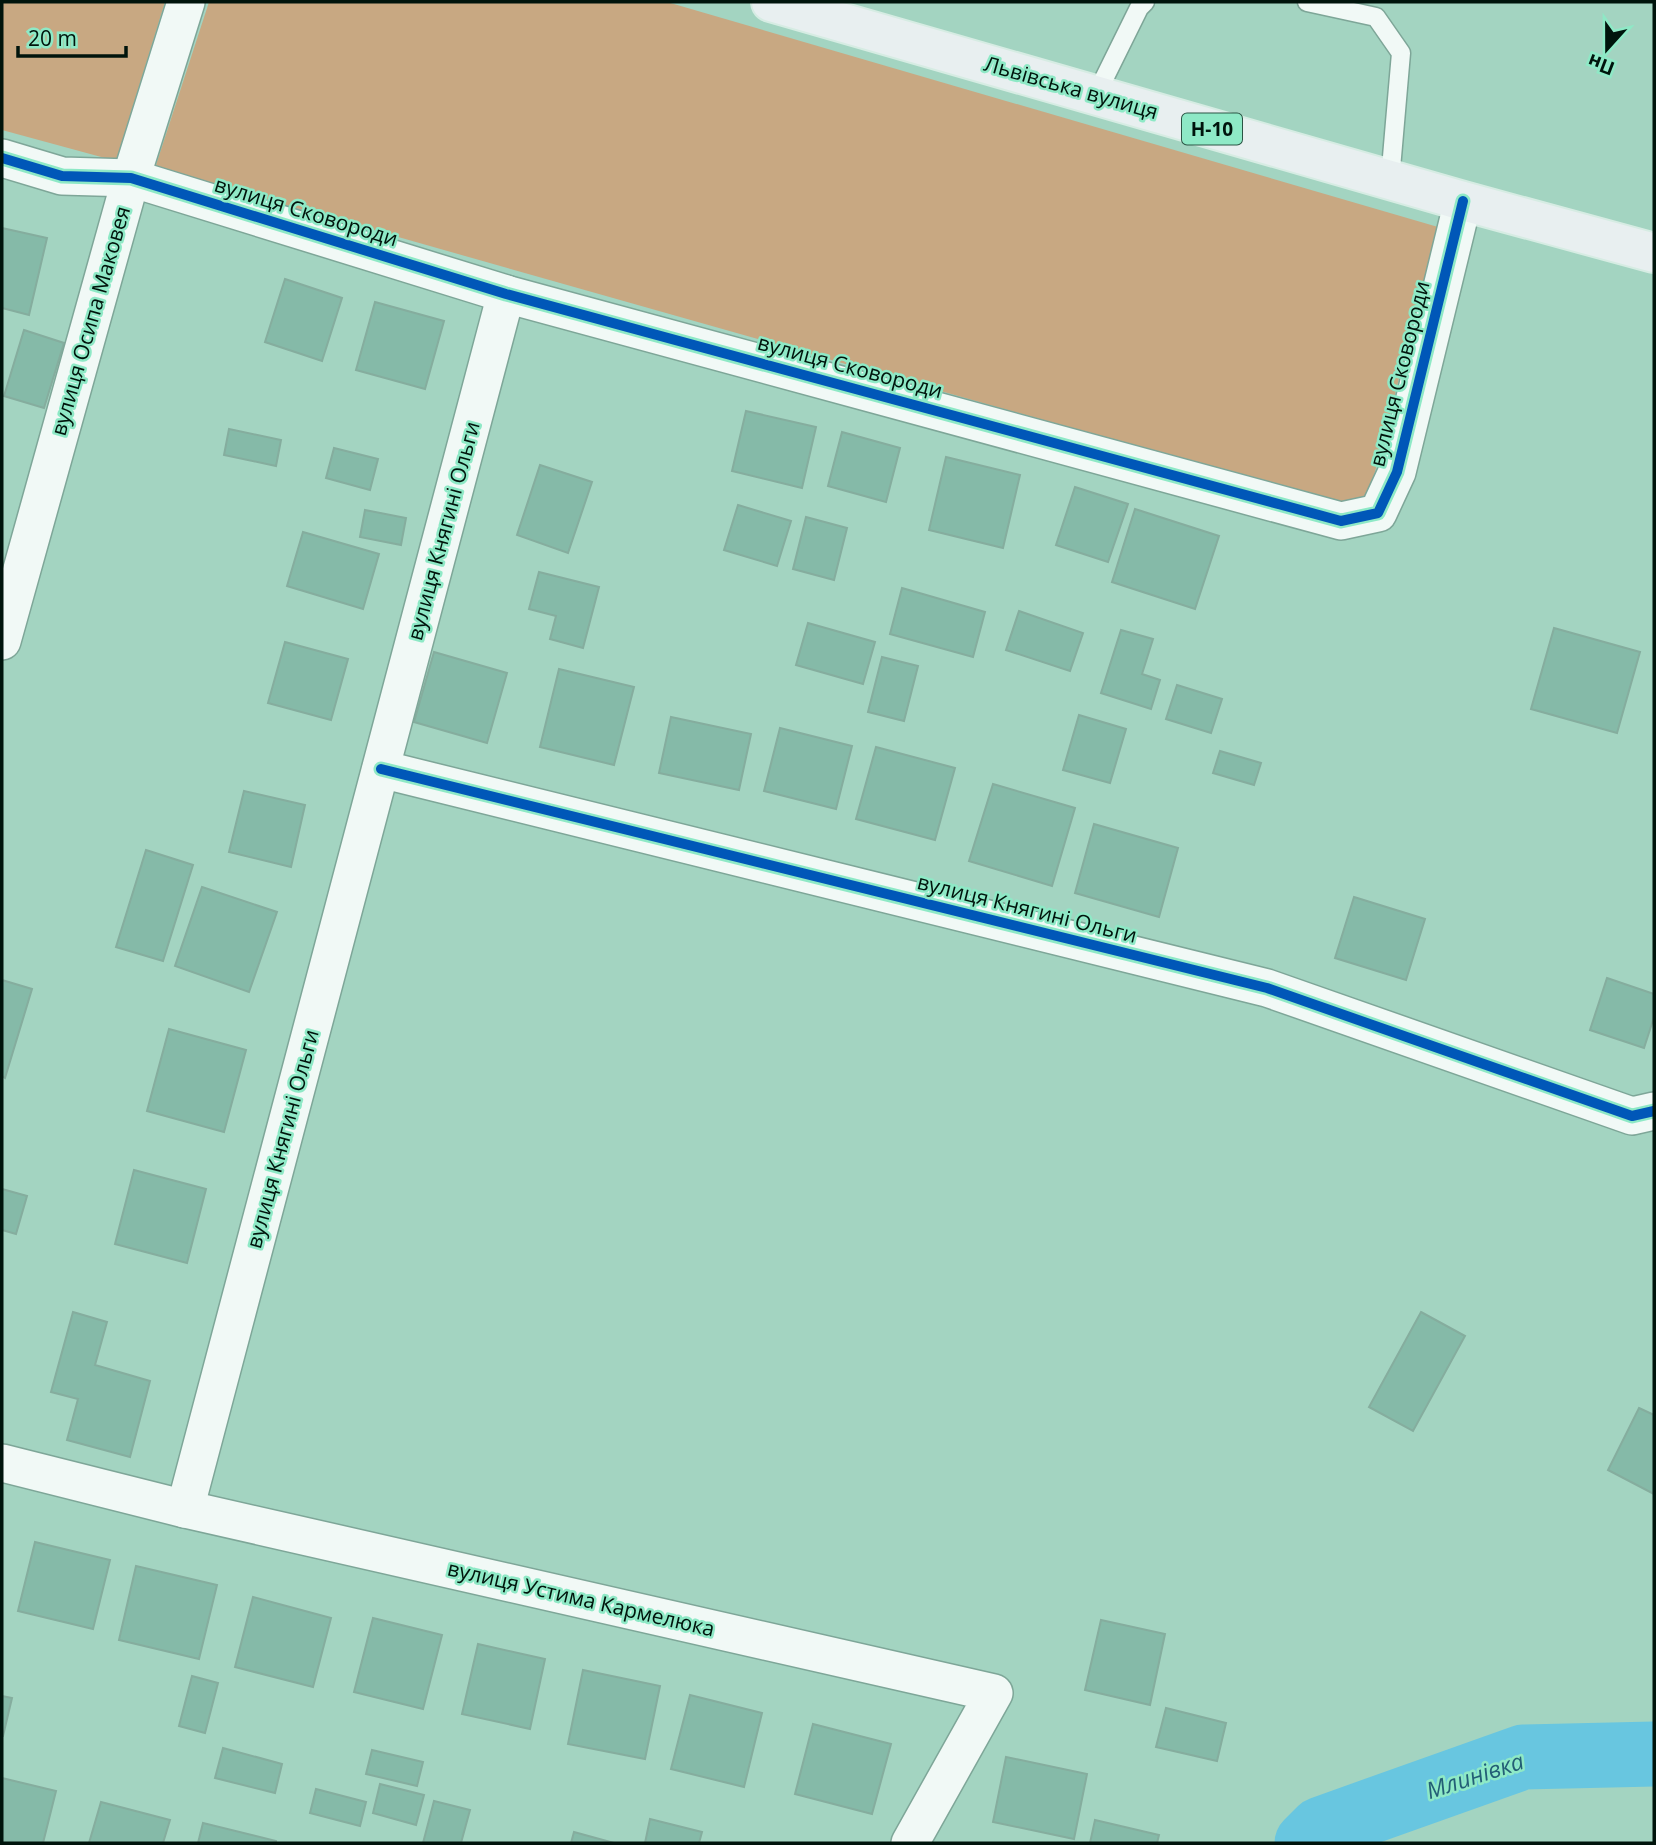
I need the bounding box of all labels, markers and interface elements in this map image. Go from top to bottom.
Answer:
scale bar [18,14,126,58]
north arrow [1572,14,1642,84]
text: 20 m [28,24,77,52]
text: Пн [1584,48,1618,82]
street label: Львівська вулиця [981,49,1162,125]
road number: Н-10 [1182,113,1242,144]
street label: вулиця Сковороди [211,170,401,252]
street label: вулиця Осипа Маковея [44,203,136,439]
street label: вулиця Сковороди [1362,278,1436,470]
street label: вулиця Сковороди [755,328,946,404]
street label: вулиця Княгині Ольги [400,418,486,643]
street label: вулиця Княгині Ольги [914,867,1140,949]
street label: вулиця Княгині Ольги [239,1026,325,1251]
street label: вулиця Устима Кармелюка [445,1554,718,1642]
water label: Млинівка [1422,1744,1528,1806]

